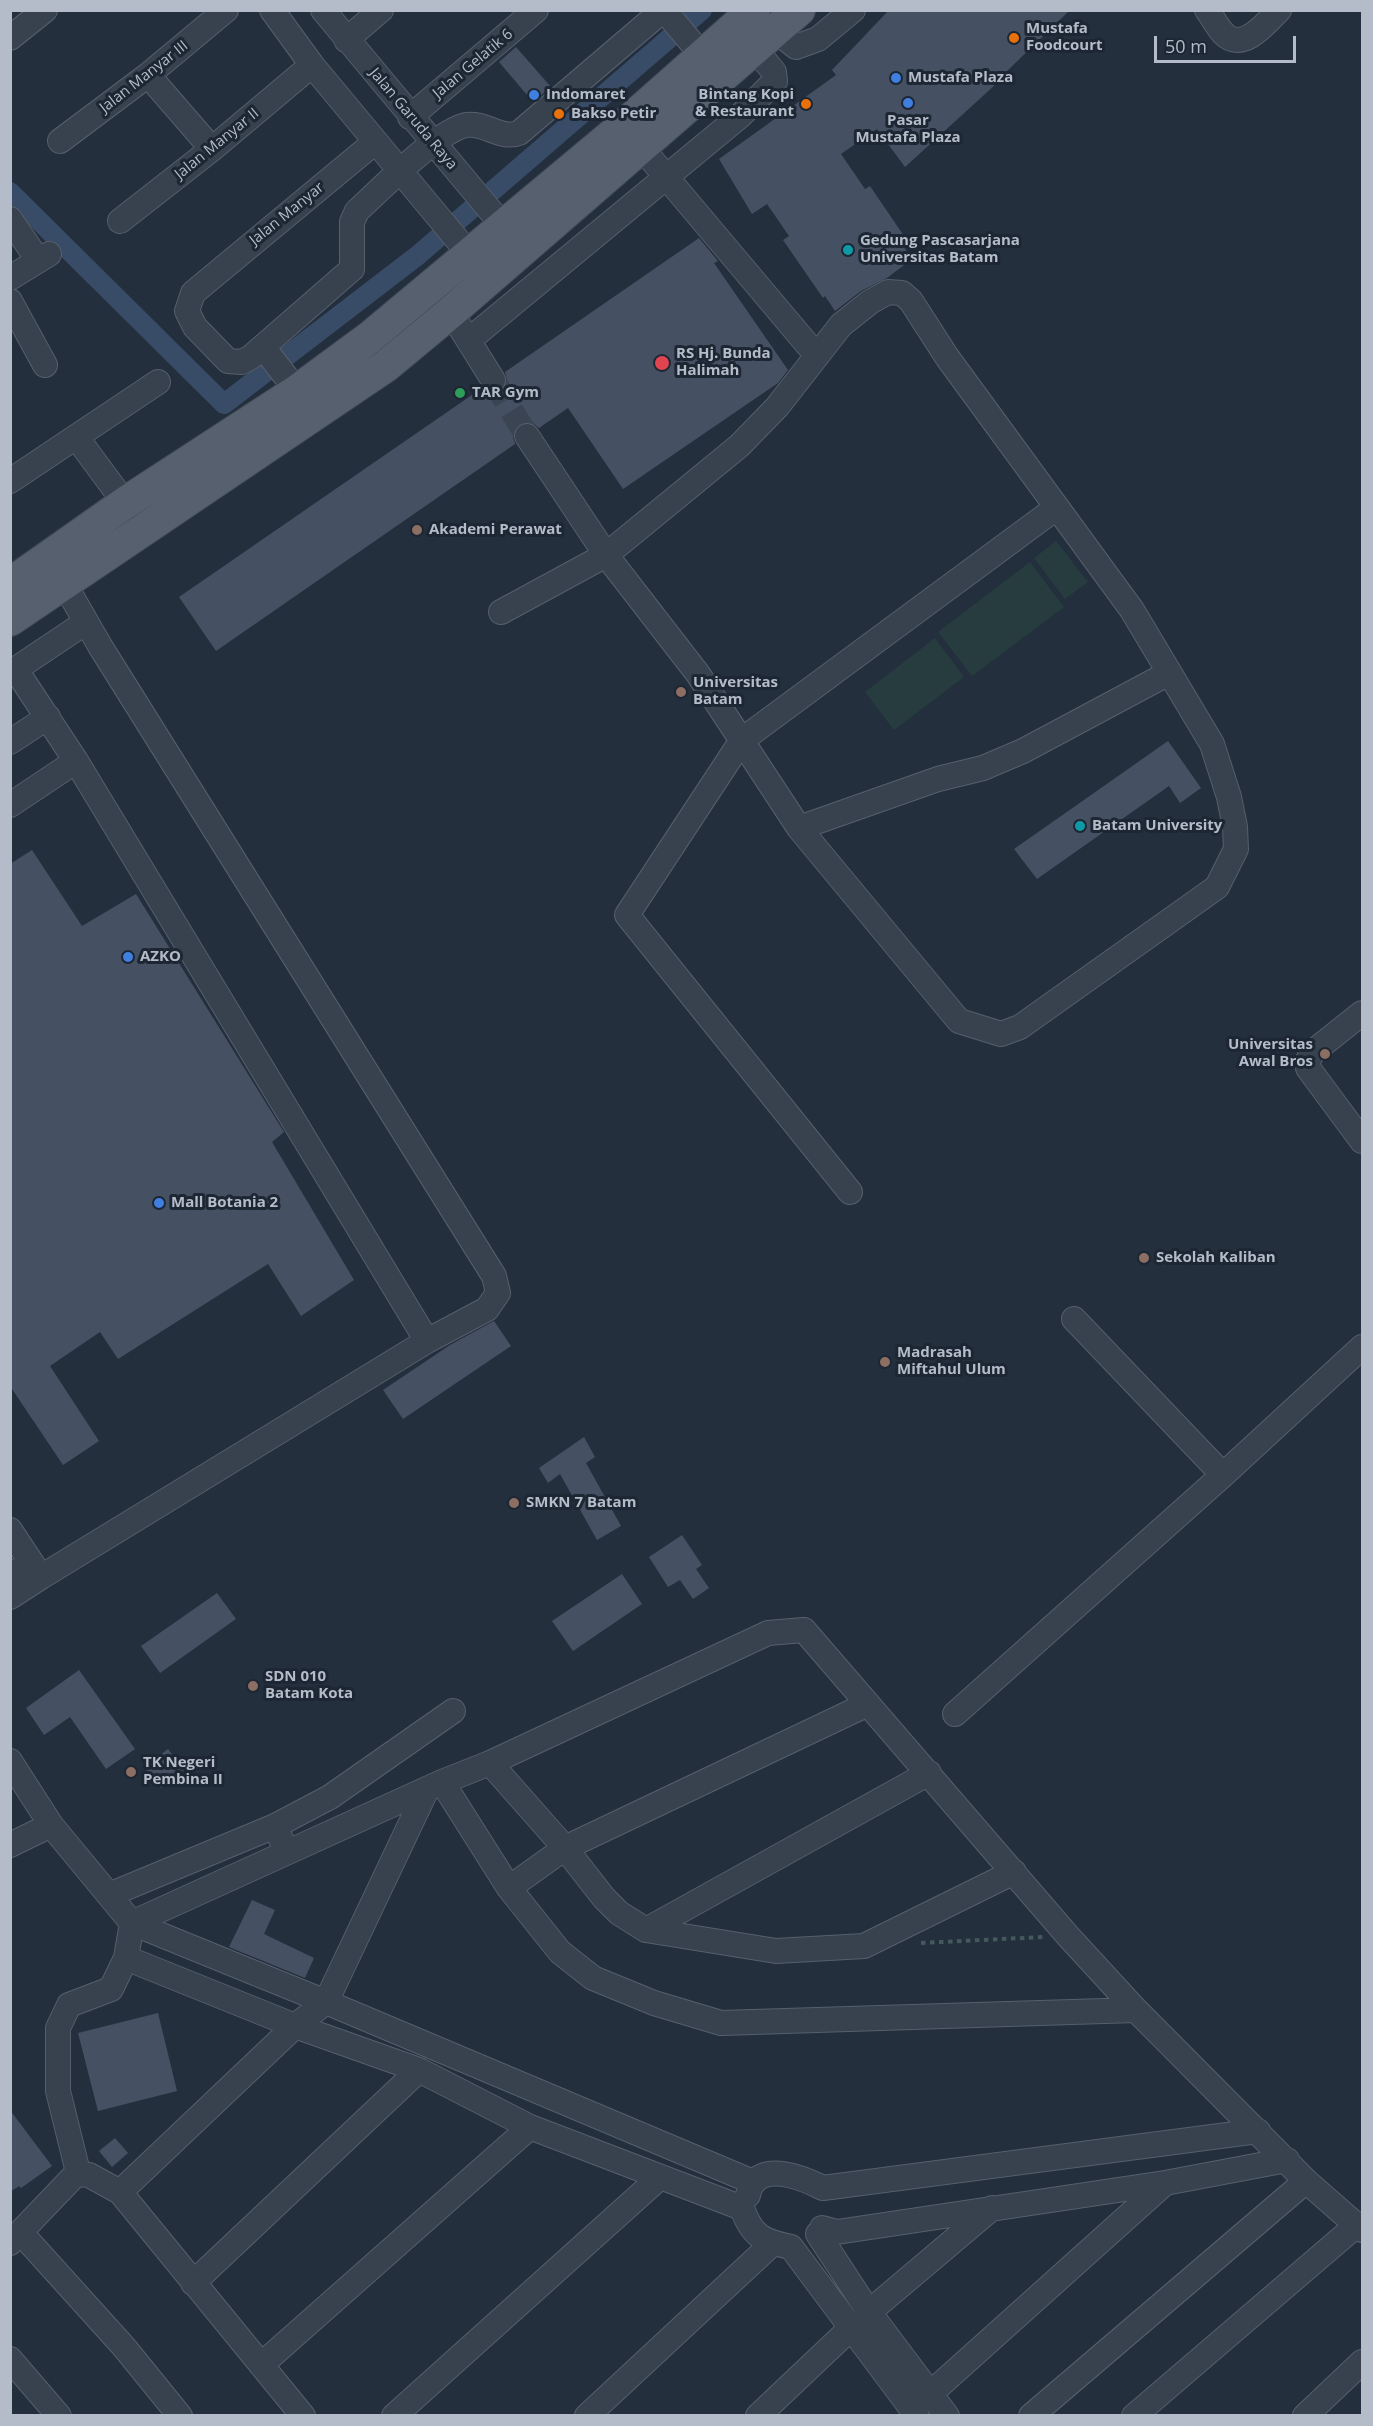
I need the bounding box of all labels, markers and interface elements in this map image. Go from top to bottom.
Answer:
place label: Mustafa Foodcourt [1026,20,1102,55]
scale bar [1157,24,1300,62]
street label: Jalan Gelatik 6 [429,25,517,103]
marker: Mustafa Foodcourt [1007,31,1021,45]
text: 50 m [1165,34,1207,58]
street label: Jalan Manyar III [96,37,192,117]
street label: Jalan Garuda Raya [365,65,461,173]
place label: Mustafa Plaza [908,69,1013,87]
marker: Mustafa Plaza [889,71,903,85]
place label: Indomaret [546,86,626,104]
place label: Bintang Kopi & Restaurant [695,86,794,121]
marker: Indomaret [527,88,541,102]
marker: Pasar Mustafa Plaza [901,96,915,110]
marker: Bintang Kopi & Restaurant [799,97,813,111]
street label: Jalan Manyar II [171,105,263,183]
place label: Bakso Petir [571,105,656,123]
marker: Bakso Petir [552,107,566,121]
place label: Pasar Mustafa Plaza [855,112,961,147]
street label: Jalan Manyar [246,179,328,249]
place label: Gedung Pascasarjana Universitas Batam [860,232,1020,267]
marker: Gedung Pascasarjana Universitas Batam [841,243,855,257]
place label: RS Hj. Bunda Halimah [676,345,771,380]
marker: RS Hj. Bunda Halimah [653,354,671,372]
place label: TAR Gym [472,384,539,402]
marker: TAR Gym [453,386,467,400]
place label: Akademi Perawat [429,521,562,539]
marker: Akademi Perawat [410,523,424,537]
place label: Universitas Batam [693,674,778,709]
marker: Universitas Batam [674,685,688,699]
place label: Batam University [1092,817,1222,835]
marker: Batam University [1073,819,1087,833]
place label: AZKO [140,948,181,966]
marker: AZKO [121,950,135,964]
place label: Universitas Awal Bros [1228,1036,1313,1071]
marker: Universitas Awal Bros [1318,1047,1332,1061]
place label: Mall Botania 2 [171,1194,278,1212]
marker: Mall Botania 2 [152,1196,166,1210]
place label: Sekolah Kaliban [1156,1249,1276,1267]
marker: Sekolah Kaliban [1137,1251,1151,1265]
place label: Madrasah Miftahul Ulum [897,1344,1006,1379]
marker: Madrasah Miftahul Ulum [878,1355,892,1369]
place label: SMKN 7 Batam [526,1494,636,1512]
marker: SMKN 7 Batam [507,1496,521,1510]
place label: SDN 010 Batam Kota [265,1668,353,1703]
marker: SDN 010 Batam Kota [246,1679,260,1693]
place label: TK Negeri Pembina II [143,1754,223,1789]
marker: TK Negeri Pembina II [124,1765,138,1779]

